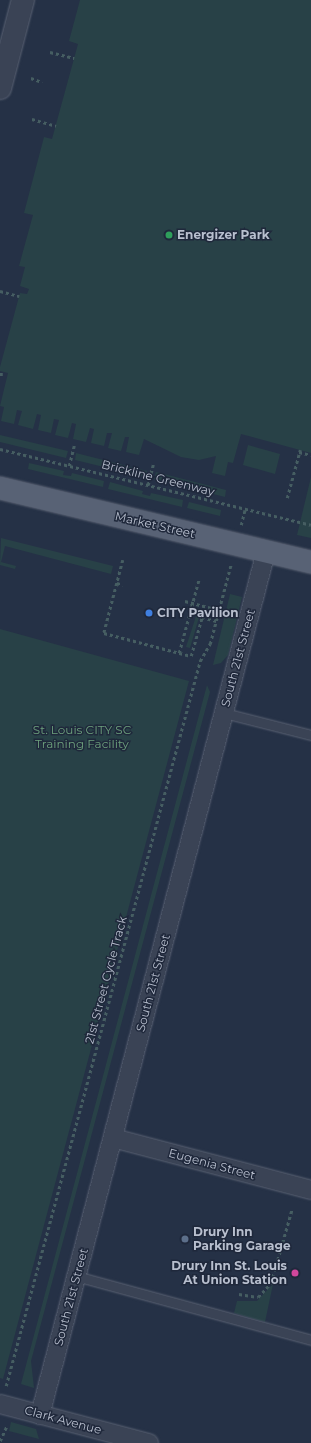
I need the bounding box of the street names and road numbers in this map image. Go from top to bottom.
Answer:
street label: Brickline Greenway [100,457,216,499]
street label: Market Street [114,509,196,541]
street label: South 21st Street [218,608,258,708]
street label: 21st Street Cycle Track [82,915,130,1045]
street label: South 21st Street [133,933,173,1033]
street label: Eugenia Street [167,1145,257,1183]
street label: South 21st Street [51,1247,91,1347]
street label: Clark Avenue [23,1403,103,1437]

